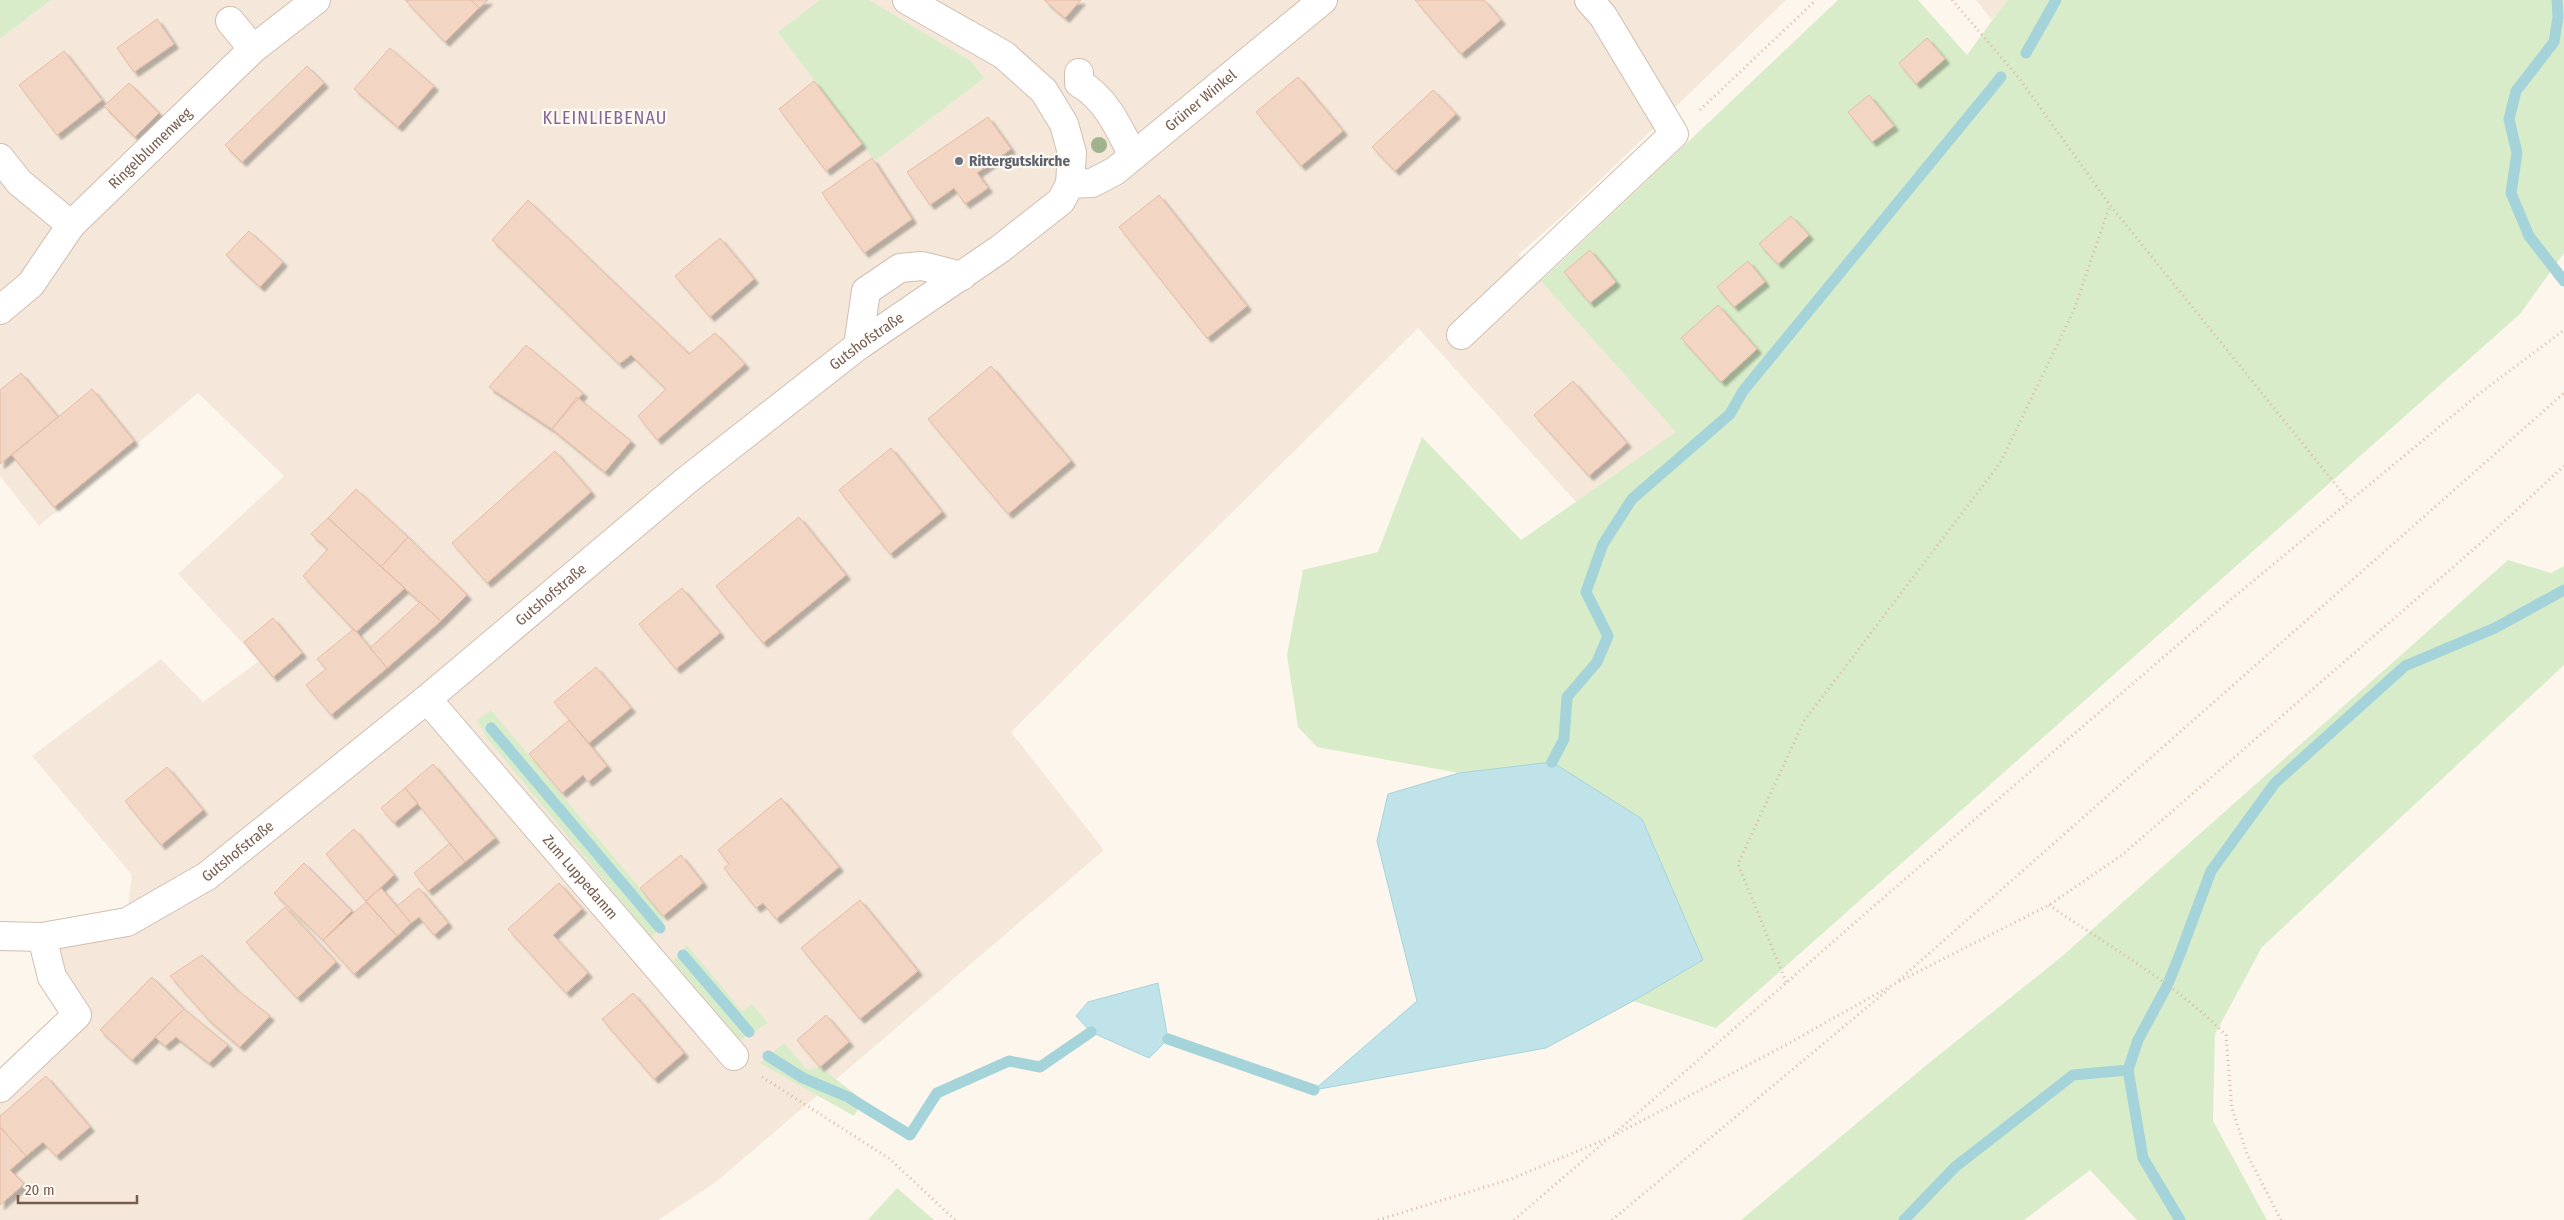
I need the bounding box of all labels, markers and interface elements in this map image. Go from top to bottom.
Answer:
street label: Grüner Winkel [1161,66,1240,135]
street label: Ringelblumenweg [105,104,196,193]
district label: KLEINLIEBENAU [543,107,667,129]
place label: Rittergutskirche [969,152,1070,170]
marker: Rittergutskirche [953,155,965,167]
street label: Gutshofstraße [826,308,907,374]
street label: Gutshofstraße [512,560,590,630]
street label: Gutshofstraße [198,817,277,886]
street label: Zum Luppedamm [539,831,622,923]
scale bar [18,1172,136,1204]
text: 20 m [25,1181,55,1199]

